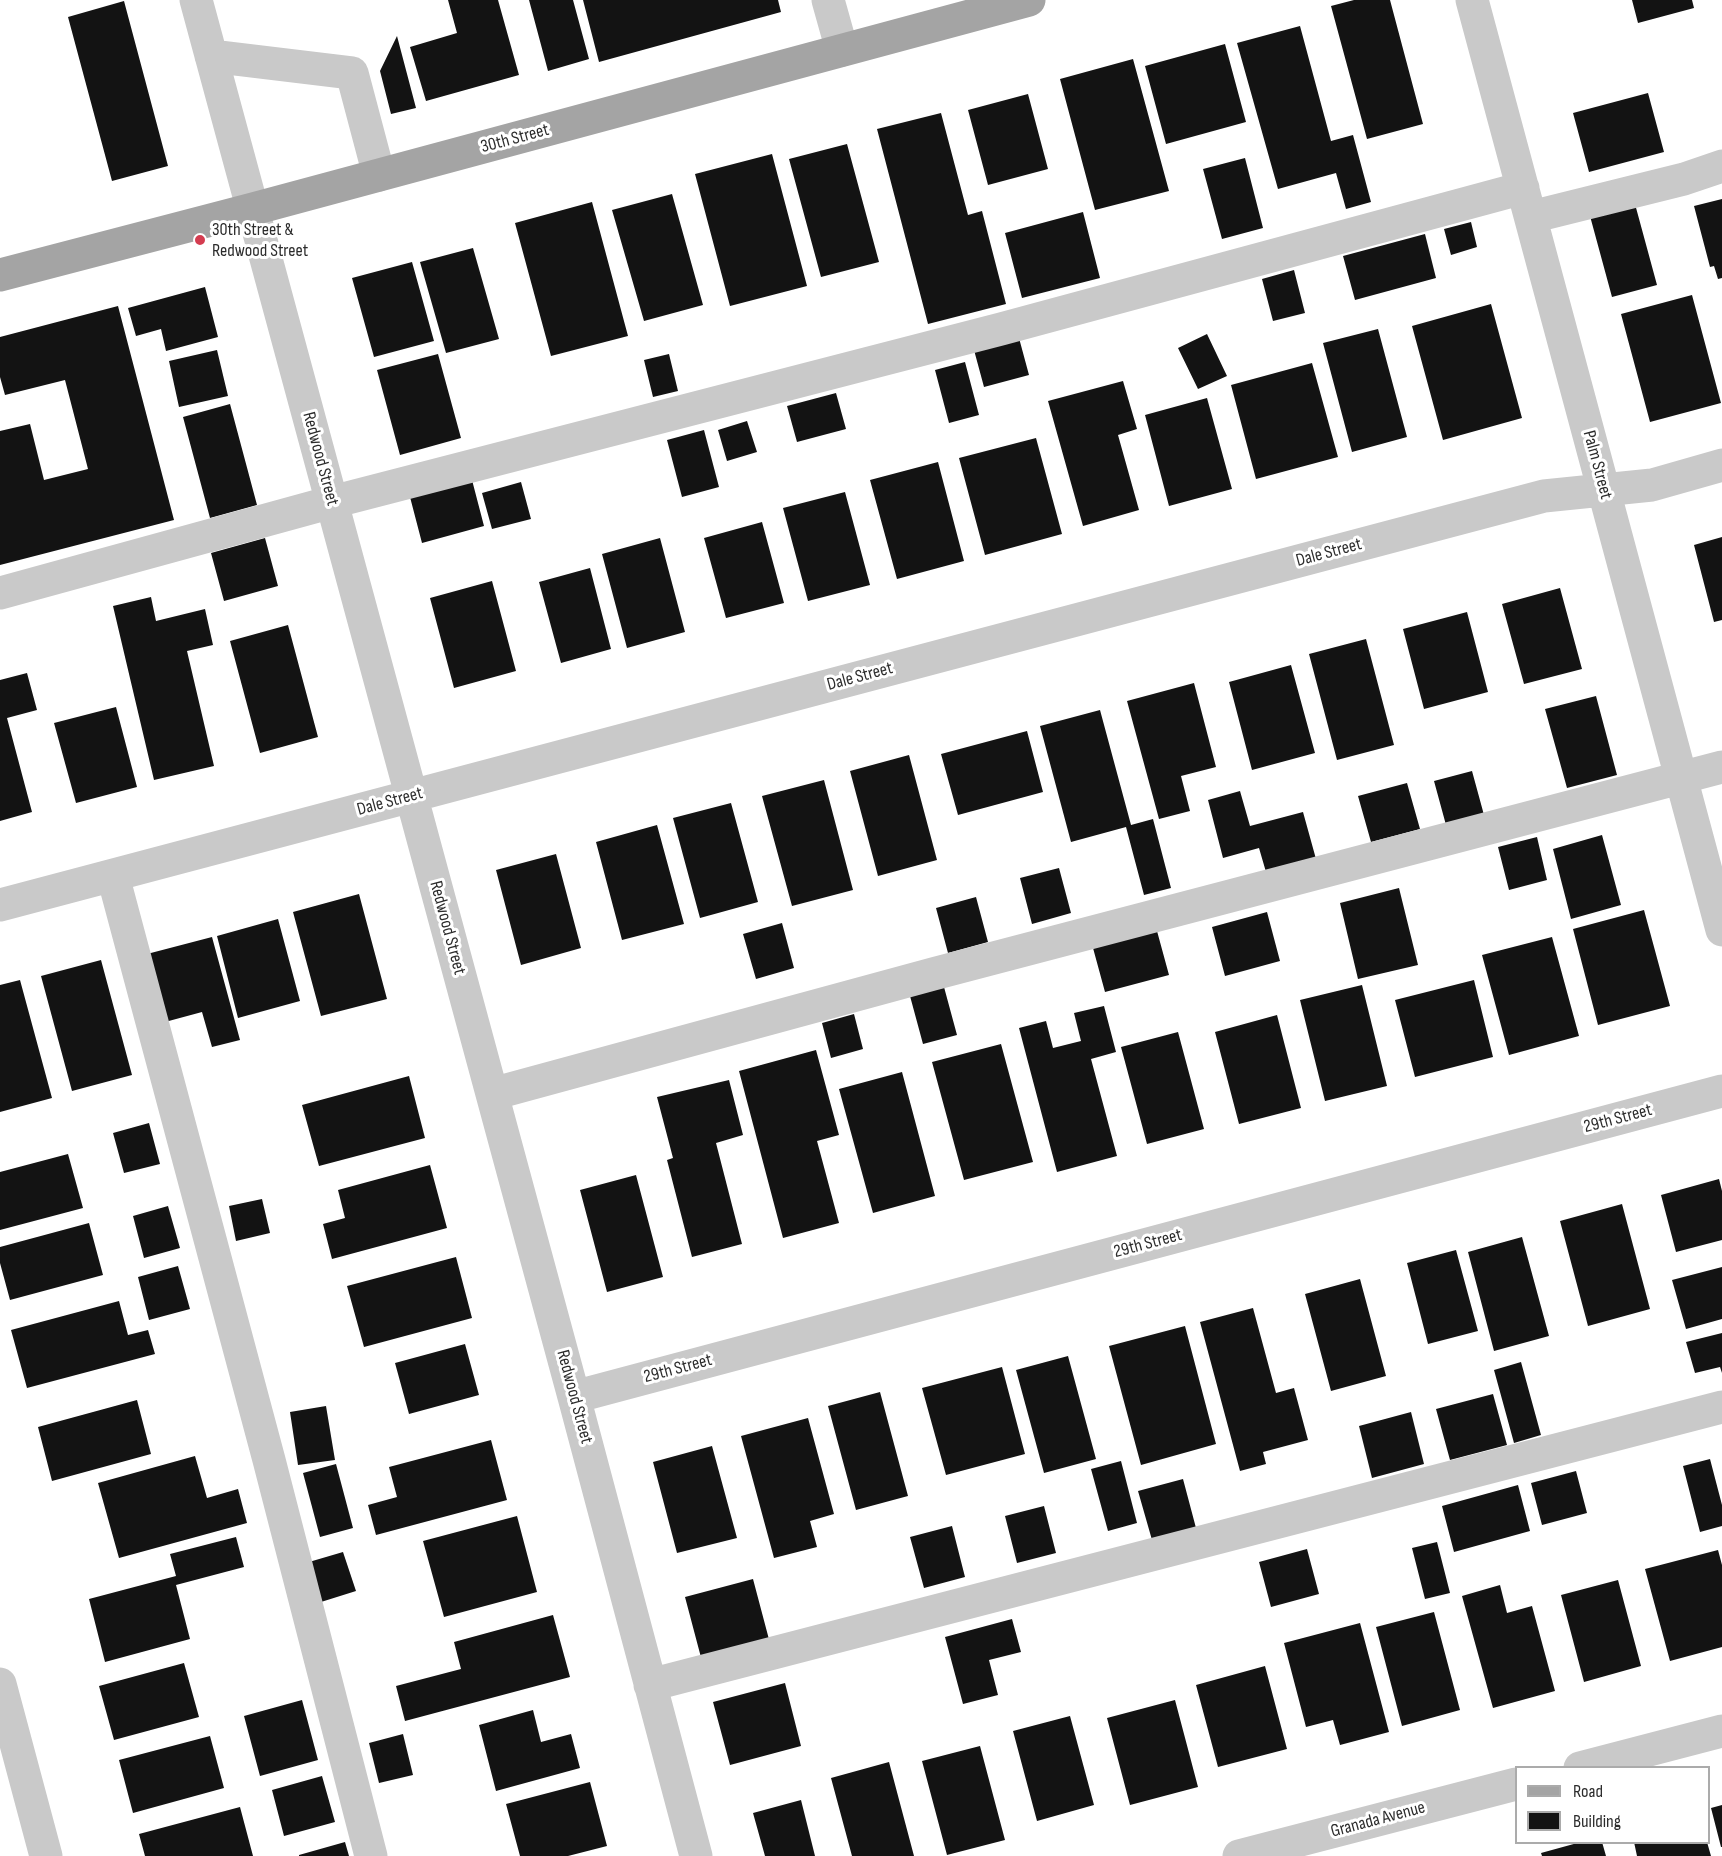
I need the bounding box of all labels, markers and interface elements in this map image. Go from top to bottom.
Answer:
street label: 30th Street [479,120,551,158]
place label: 30th Street & Redwood Street [212,219,308,262]
marker: 30th Street & Redwood Street [193,233,207,247]
street label: Redwood Street [297,410,343,508]
street label: Palm Street [1578,428,1616,502]
street label: Dale Street [1294,534,1364,572]
street label: Dale Street [825,658,895,696]
street label: Dale Street [355,783,425,821]
street label: Redwood Street [424,879,470,977]
street label: 29th Street [1582,1100,1654,1138]
street label: 29th Street [1112,1225,1184,1263]
street label: Redwood Street [551,1348,597,1446]
street label: 29th Street [642,1350,714,1388]
legend [1515,1766,1710,1844]
text: Road [1573,1781,1603,1802]
street label: Granada Avenue [1328,1797,1428,1843]
text: Building [1573,1811,1621,1832]

